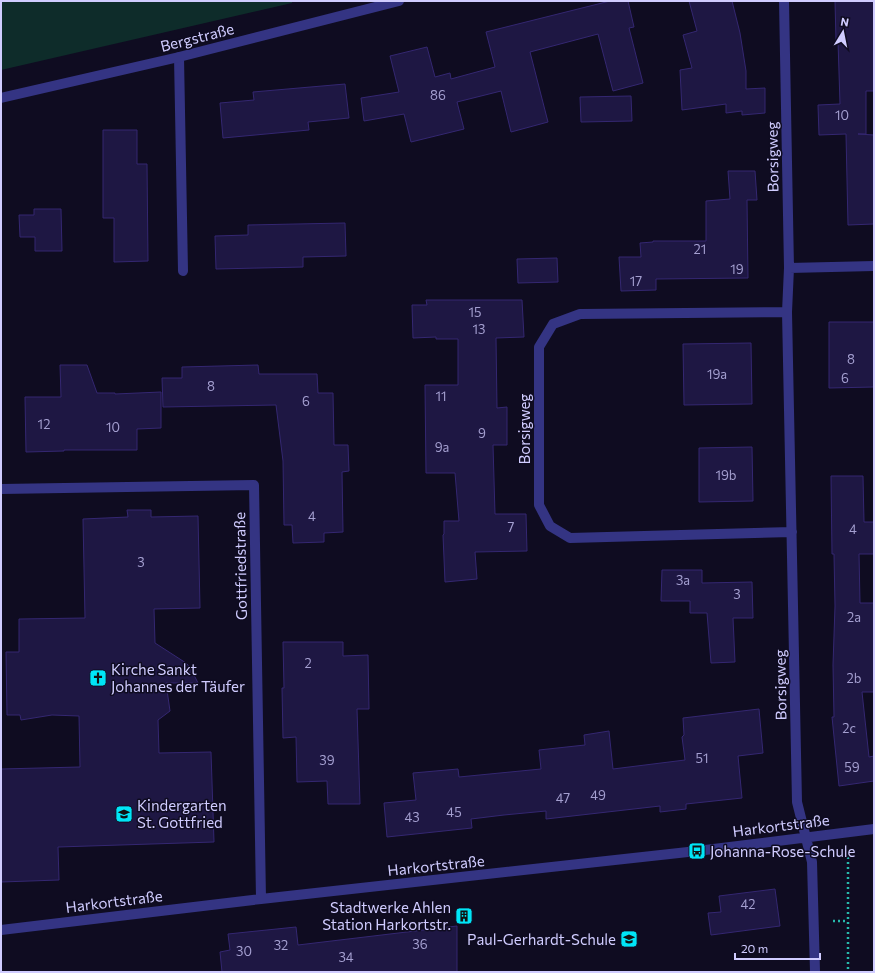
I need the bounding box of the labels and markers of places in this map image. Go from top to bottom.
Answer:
place label: Kirche Sankt Johannes der Täufer [111,660,245,695]
church icon: Kirche Sankt Johannes der Täufer [88,668,108,688]
place label: Kindergarten St. Gottfried [137,796,227,831]
school or university icon: Kindergarten St. Gottfried [114,804,134,824]
bus stop icon: Johanna-Rose-Schule [687,841,707,861]
place label: Johanna-Rose-Schule [710,842,856,860]
place label: Stadtwerke Ahlen Station Harkortstr. [322,898,451,933]
building icon: Stadtwerke Ahlen Station Harkortstr. [454,906,474,926]
school or university icon: Paul-Gerhardt-Schule [619,929,639,949]
place label: Paul-Gerhardt-Schule [467,930,616,948]

